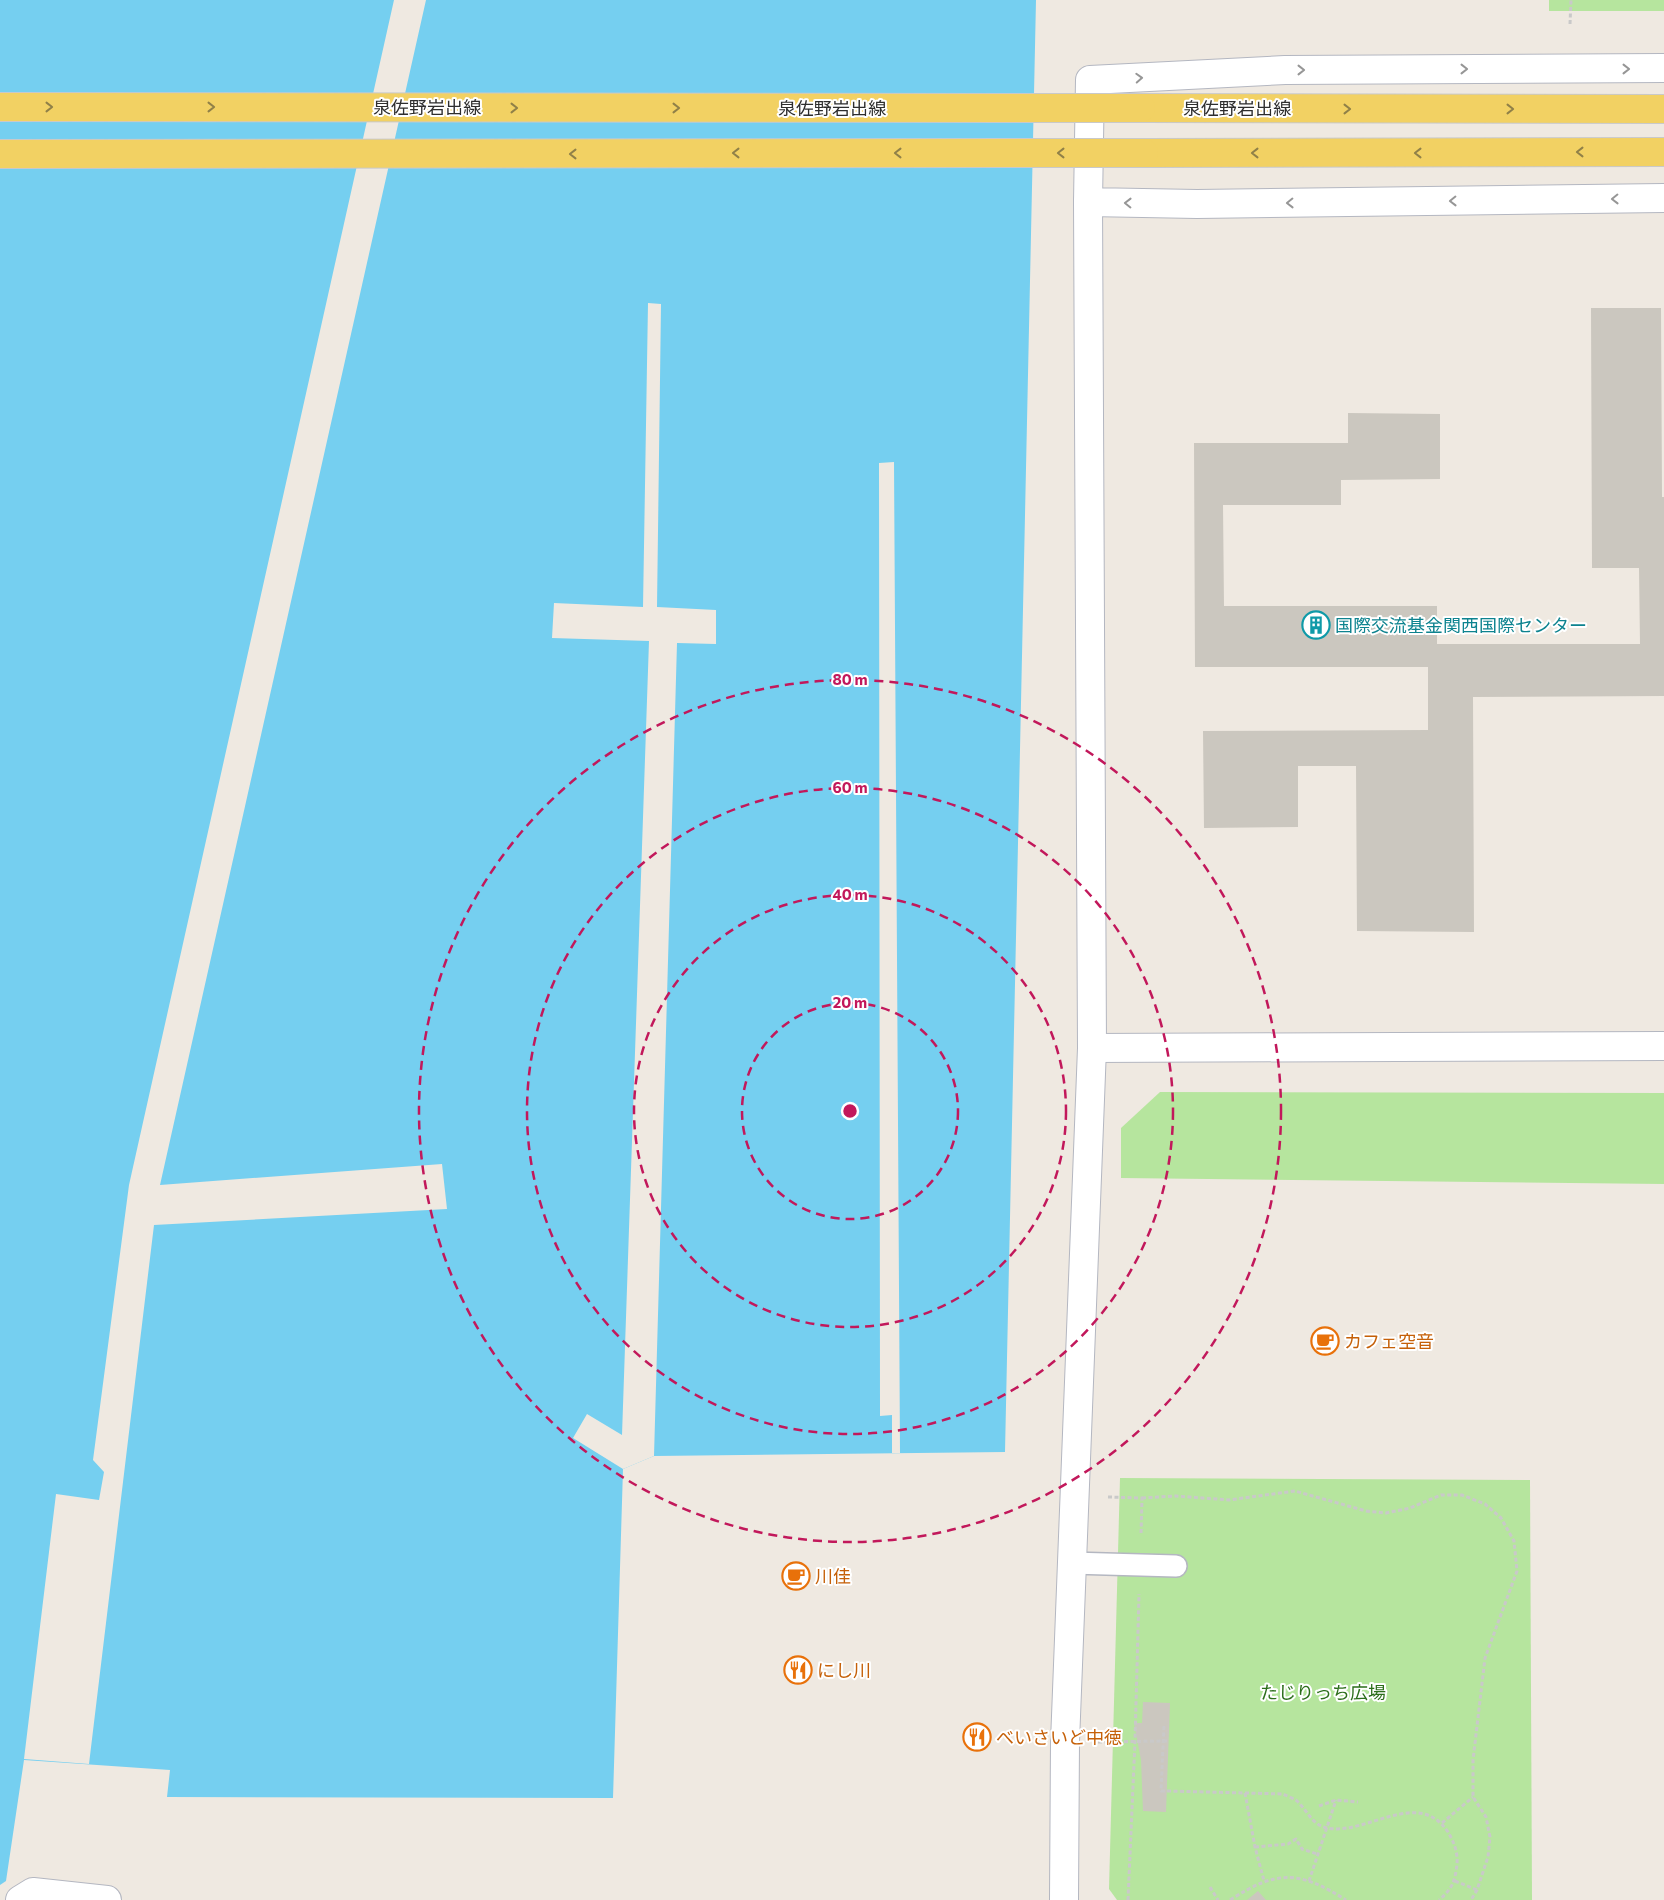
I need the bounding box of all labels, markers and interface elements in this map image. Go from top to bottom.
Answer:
one-way arrow [1460,64,1468,74]
one-way arrow [1622,64,1630,74]
one-way arrow [1298,65,1305,75]
one-way arrow [1135,72,1143,83]
street label: 泉佐野岩出線 [373,96,481,118]
street label: 泉佐野岩出線 [778,97,886,119]
street label: 泉佐野岩出線 [1183,97,1291,119]
one-way arrow [45,102,53,112]
one-way arrow [208,102,215,112]
one-way arrow [510,103,518,113]
one-way arrow [672,103,680,113]
one-way arrow [1344,104,1351,114]
one-way arrow [1506,104,1514,114]
one-way arrow [1576,147,1584,157]
one-way arrow [731,148,739,158]
one-way arrow [894,148,902,158]
one-way arrow [1056,148,1064,158]
one-way arrow [1251,148,1259,158]
one-way arrow [1414,148,1422,158]
one-way arrow [569,149,576,159]
one-way arrow [1611,194,1619,204]
one-way arrow [1449,196,1456,206]
one-way arrow [1124,197,1132,208]
one-way arrow [1286,198,1294,208]
building icon: 国際交流基金関西国際センター [1301,610,1331,640]
place label: 国際交流基金関西国際センター [1335,614,1587,636]
text: 80 m [832,670,868,688]
text: 60 m [832,778,868,796]
text: 40 m [832,885,868,903]
text: 20 m [833,993,867,1011]
centre of rings [841,1102,859,1120]
cafe icon: カフェ空音 [1310,1326,1340,1356]
place label: カフェ空音 [1344,1330,1434,1352]
cafe icon: 川佳 [781,1561,811,1591]
place label: 川佳 [815,1565,851,1587]
restaurant icon: にし川 [783,1655,813,1685]
place label: にし川 [817,1659,871,1681]
park label: たじりっち広場 [1260,1681,1386,1703]
restaurant icon: べいさいど中徳 [962,1722,992,1752]
place label: べいさいど中徳 [996,1726,1122,1748]

